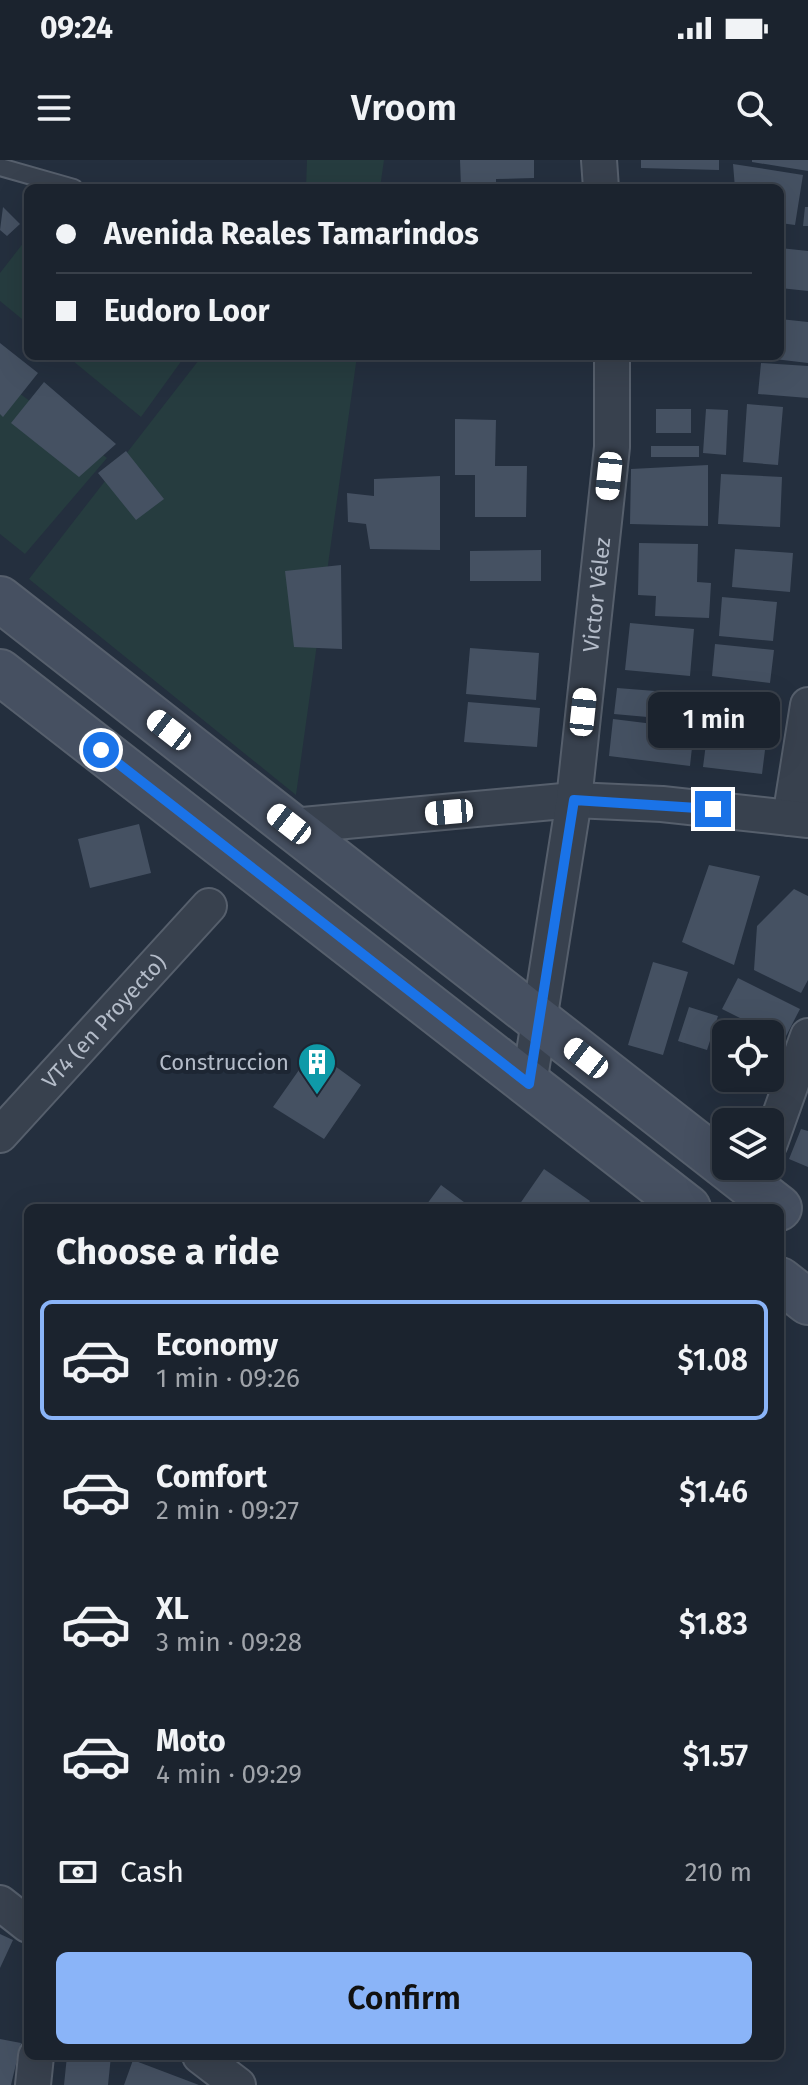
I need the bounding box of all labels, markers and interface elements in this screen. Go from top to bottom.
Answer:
text: 09:24 [40,10,113,46]
icon: menu [32,86,76,130]
text: Vroom [351,86,457,130]
icon: search [732,86,776,130]
text: Avenida Reales Tamarindos [104,216,479,252]
text: Eudoro Loor [104,293,269,329]
car [595,451,623,501]
street label: Victor Vélez [577,536,616,654]
car [569,687,597,737]
callout: 1 min [647,693,779,749]
text: 1 min [683,704,745,735]
car [143,706,195,754]
route start [83,732,119,768]
route end [695,791,731,827]
car [424,798,474,826]
car [263,800,315,848]
street label: VT4 (en Proyecto) [36,949,172,1094]
map controls [712,1020,784,1180]
button: locate [712,1020,784,1092]
car [560,1034,612,1082]
building icon: Construccion [296,1041,338,1096]
place label: Construccion [159,1049,289,1076]
button: layers [712,1108,784,1180]
text: Choose a ride [56,1230,279,1274]
icon: car [60,1324,132,1396]
text: Economy [156,1327,278,1363]
text: $1.08 [678,1342,748,1378]
text: 1 min · 09:26 [156,1363,300,1394]
icon: car [60,1456,132,1528]
text: Comfort [156,1459,267,1495]
text: $1.46 [679,1474,748,1510]
text: 2 min · 09:27 [156,1495,299,1526]
icon: car [60,1588,132,1660]
text: XL [156,1591,189,1627]
text: $1.83 [679,1606,748,1642]
text: 3 min · 09:28 [156,1627,302,1658]
icon: car [60,1720,132,1792]
text: Moto [156,1723,226,1759]
text: $1.57 [683,1738,748,1774]
text: 4 min · 09:29 [156,1759,302,1790]
icon: cash [56,1850,100,1894]
text: Cash [120,1854,184,1890]
text: 210 m [685,1857,752,1888]
button: Confirm [56,1952,752,2044]

